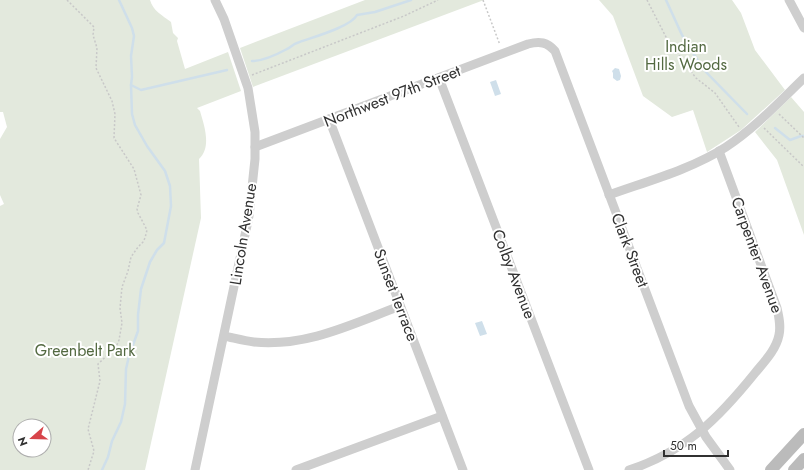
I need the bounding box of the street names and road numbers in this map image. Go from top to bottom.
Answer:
street label: Northwest 97th Street [320,59,464,133]
street label: Lincoln Avenue [224,181,262,287]
street label: Carpenter Avenue [725,194,789,316]
street label: Clark Street [605,210,655,291]
street label: Colby Avenue [486,226,542,322]
street label: Sunset Terrace [368,245,424,345]

